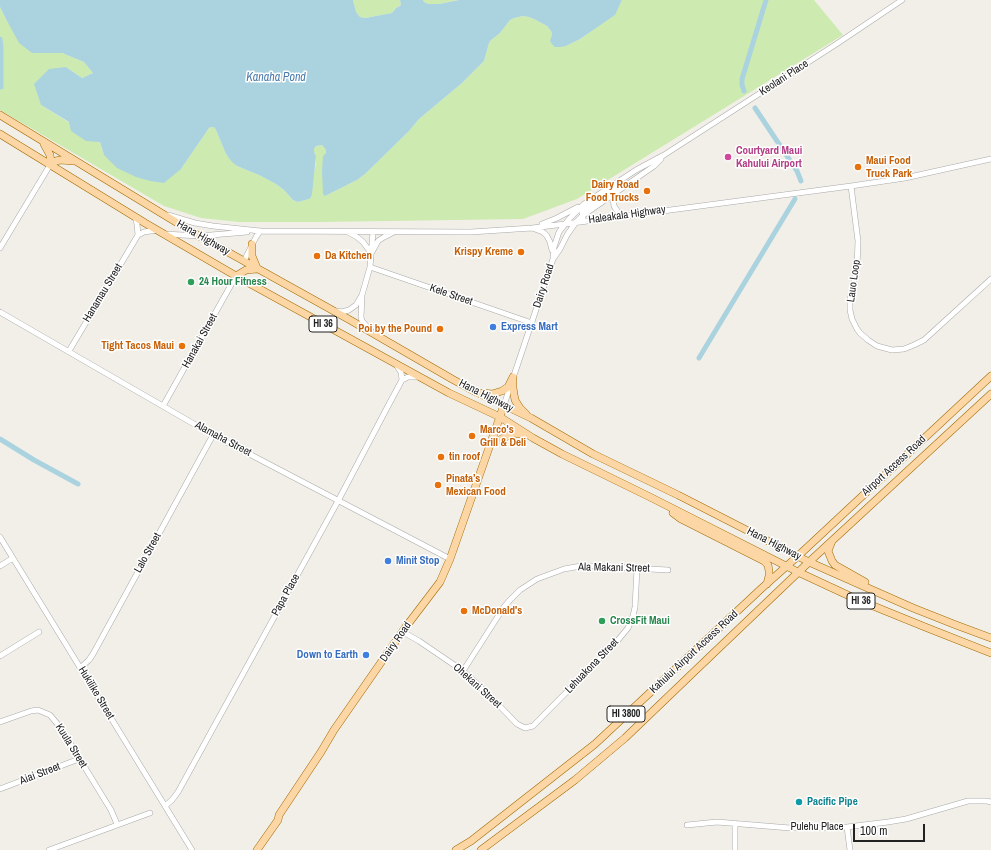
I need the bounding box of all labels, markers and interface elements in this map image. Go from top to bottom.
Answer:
street label: Keolani Place [757,57,811,99]
water label: Kanaha Pond [246,71,306,85]
place label: Courtyard Maui Kahului Airport [736,144,802,170]
marker: Courtyard Maui Kahului Airport [723,152,733,162]
place label: Maui Food Truck Park [866,154,912,180]
marker: Maui Food Truck Park [853,162,863,172]
place label: Dairy Road Food Trucks [586,178,639,204]
marker: Dairy Road Food Trucks [642,186,652,196]
street label: Haleakala Highway [588,203,666,227]
street label: Hana Highway [174,217,232,259]
place label: Krispy Kreme [454,245,513,259]
marker: Krispy Kreme [516,247,526,257]
place label: Da Kitchen [325,249,372,263]
marker: Da Kitchen [312,251,322,261]
street label: Lauo Loop [844,259,864,303]
street label: Hanamau Street [80,261,126,325]
street label: Dairy Road [531,262,557,310]
place label: 24 Hour Fitness [199,275,267,289]
marker: 24 Hour Fitness [186,277,196,287]
street label: Kele Street [428,281,474,309]
street label: Hanakai Street [180,311,220,371]
road number: HI 36 [309,316,337,332]
place label: Express Mart [501,320,558,334]
place label: Poi by the Pound [358,322,432,336]
marker: Express Mart [488,322,498,332]
marker: Poi by the Pound [435,324,445,334]
place label: Tight Tacos Maui [101,339,174,353]
marker: Tight Tacos Maui [177,341,187,351]
street label: Hana Highway [457,377,515,415]
street label: Alamaha Street [192,419,254,459]
place label: Marco's Grill & Deli [480,423,526,449]
marker: Marco's Grill & Deli [467,431,477,441]
street label: Airport Access Road [859,433,929,499]
place label: tin roof [449,450,480,464]
marker: tin roof [436,452,446,462]
place label: Pinata’s Mexican Food [446,472,506,498]
marker: Pinata’s Mexican Food [433,480,443,490]
street label: Hana Highway [745,525,803,563]
street label: Lalo Street [132,531,164,575]
place label: Minit Stop [396,554,440,568]
marker: Minit Stop [383,556,393,566]
street label: Ala Makani Street [578,561,650,575]
street label: Papa Place [269,572,303,618]
road number: HI 36 [847,593,875,609]
place label: McDonald's [472,604,522,618]
marker: McDonald's [459,606,469,616]
street label: Kahului Airport Access Road [647,608,741,696]
place label: CrossFit Maui [610,614,670,628]
marker: CrossFit Maui [597,616,607,626]
street label: Dairy Road [378,620,414,664]
street label: Lehuakona Street [563,636,621,696]
place label: Down to Earth [297,648,358,662]
marker: Down to Earth [361,650,371,660]
street label: Ohekani Street [450,661,504,711]
street label: Hukilike Street [75,664,117,722]
road number: HI 3800 [607,706,645,722]
street label: Kuula Street [52,721,90,771]
street label: Aiai Street [18,760,62,788]
place label: Pacific Pipe [807,795,858,809]
marker: Pacific Pipe [794,797,804,807]
scale bar [855,816,927,842]
street label: Pulehu Place [790,820,844,834]
text: 100 m [860,823,887,839]

